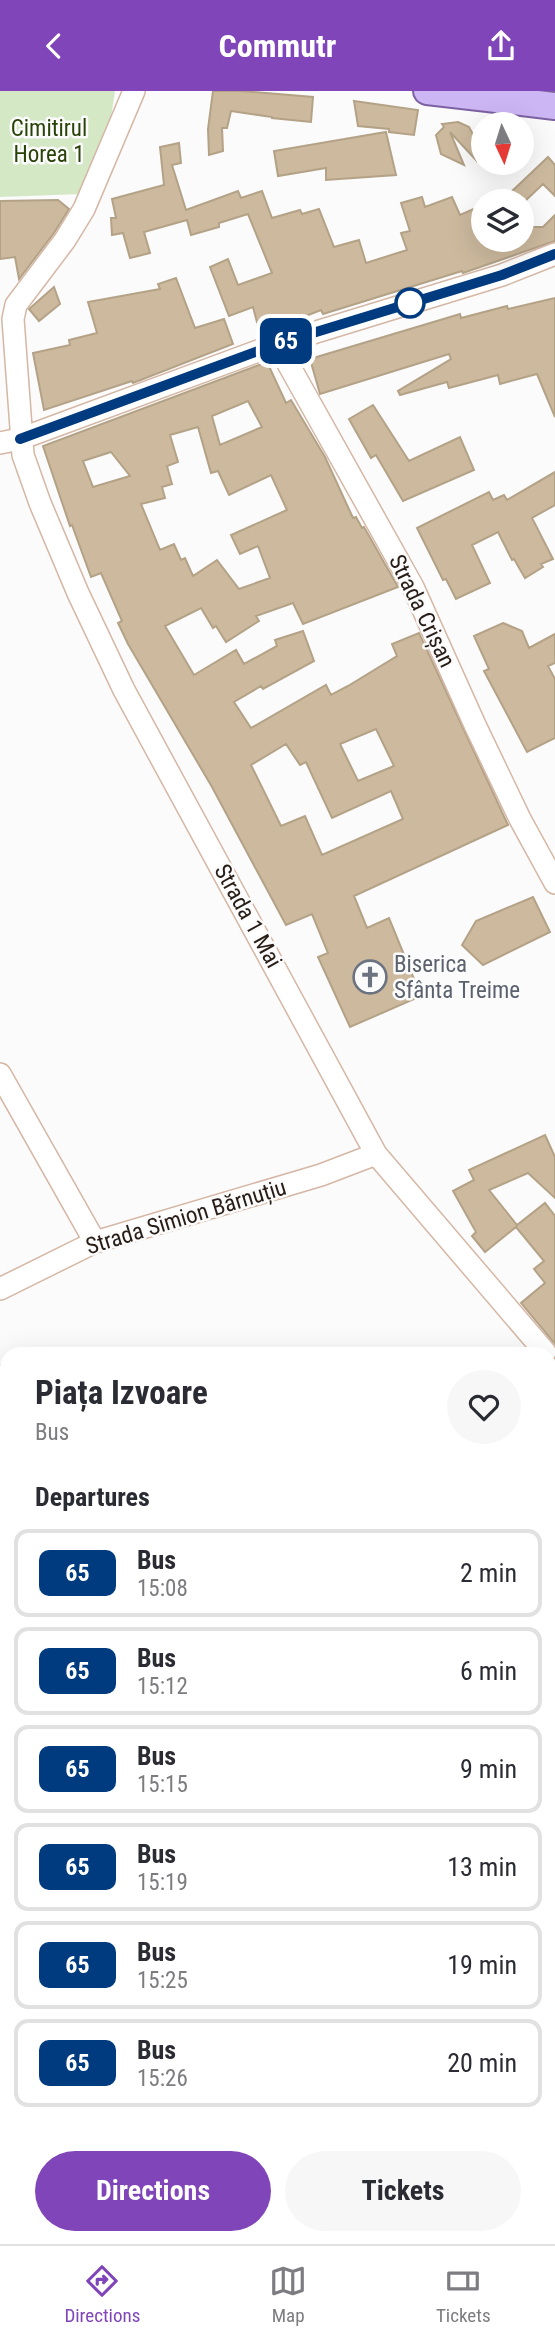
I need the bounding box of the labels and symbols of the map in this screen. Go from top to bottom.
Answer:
north arrow [471,112,534,175]
park label: Cimitirul Horea 1 [11,115,87,168]
unlabelled marker [395,288,425,318]
line badge: 65 [254,318,318,364]
street label: Strada Crișan [383,550,461,672]
street label: Strada 1 Mai [208,859,288,973]
place label: Biserica Sfânta Treime [394,951,520,1004]
church icon: Biserica Sfânta Treime [351,958,389,996]
street label: Strada Simion Bărnuțiu [83,1174,289,1260]

